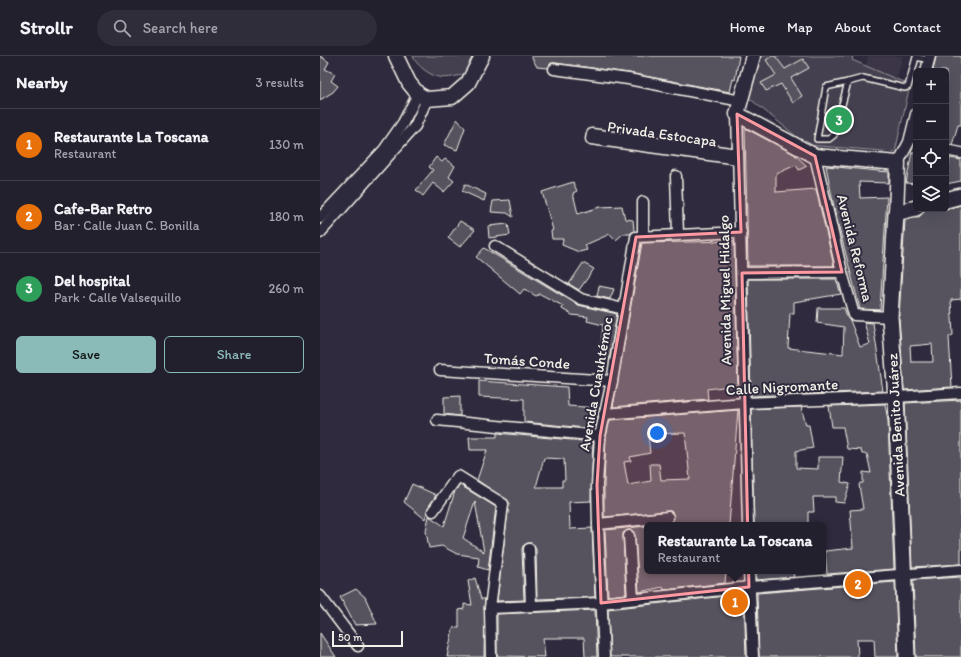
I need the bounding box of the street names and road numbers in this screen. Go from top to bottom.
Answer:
street label: Privada Estocapa [606,117,718,151]
street label: Avenida Reforma [833,192,877,304]
street label: Avenida Miguel Hidalgo [715,215,735,365]
street label: Avenida Cuauhtémoc [575,315,617,453]
street label: Tomás Conde [483,349,571,373]
street label: Avenida Benito Juárez [883,353,909,497]
street label: Calle Nigromante [725,375,839,399]

